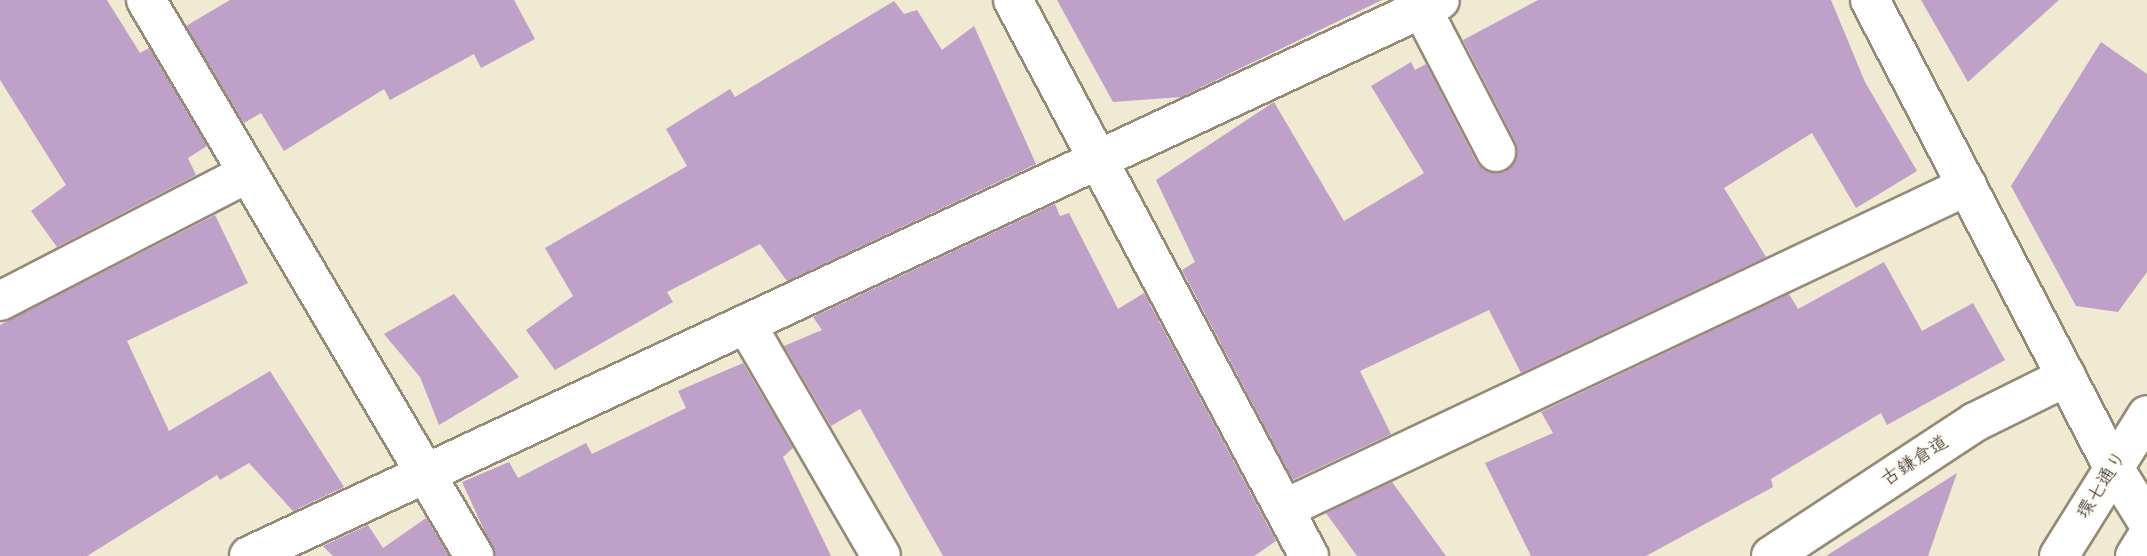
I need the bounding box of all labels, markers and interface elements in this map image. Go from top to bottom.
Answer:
street label: 古鎌倉道 [1877,431,1953,491]
street label: 環七通り [2072,447,2132,523]

